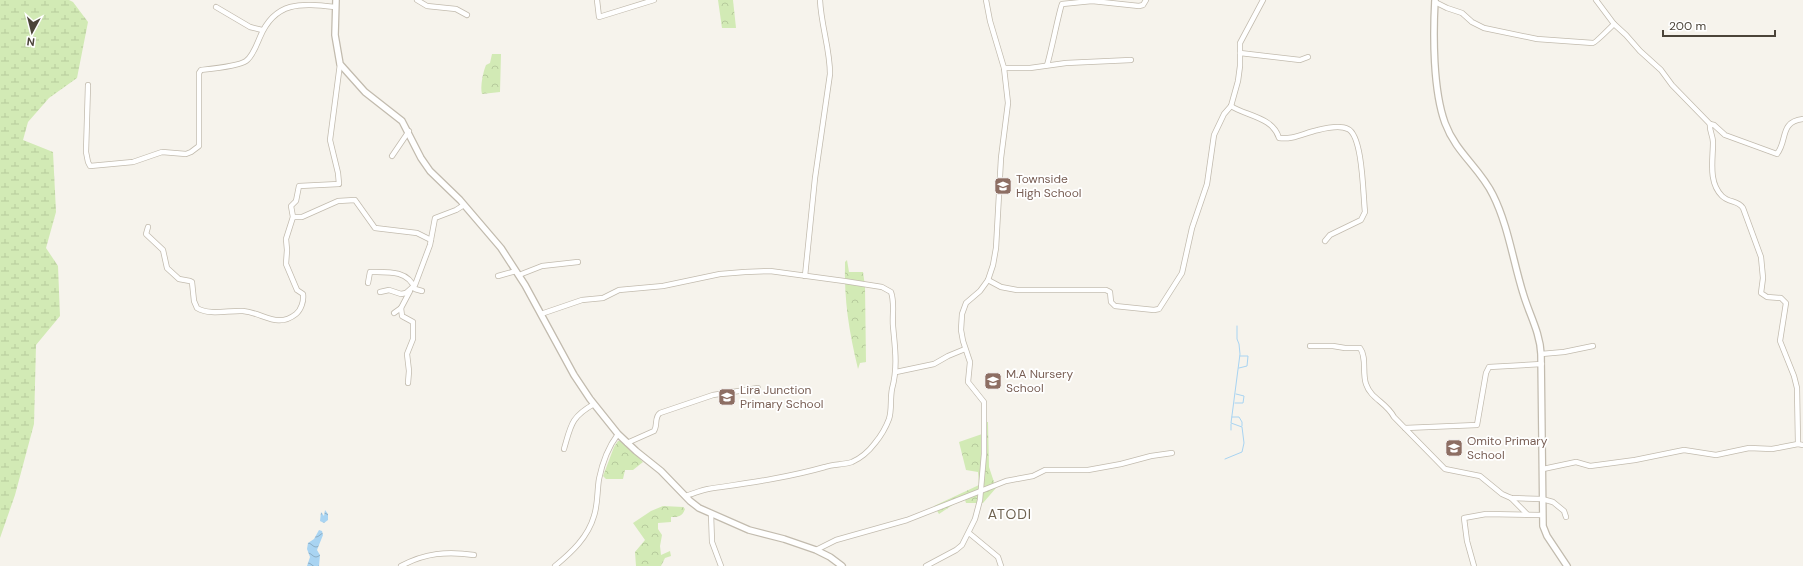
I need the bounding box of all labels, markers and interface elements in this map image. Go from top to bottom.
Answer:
north arrow [12,12,52,52]
scale bar [1663,12,1775,38]
text: 200 m [1669,18,1706,34]
text: N [26,34,36,49]
place label: Townside High School [1016,171,1081,201]
school or university icon: Townside High School [993,176,1013,196]
place label: M.A Nursery School [1006,366,1074,396]
school or university icon: M.A Nursery School [983,371,1003,391]
place label: Lira Junction Primary School [740,382,823,412]
school or university icon: Lira Junction Primary School [717,387,737,407]
place label: Omito Primary School [1467,433,1548,463]
school or university icon: Omito Primary School [1444,438,1464,458]
district label: ATODI [988,505,1032,523]

